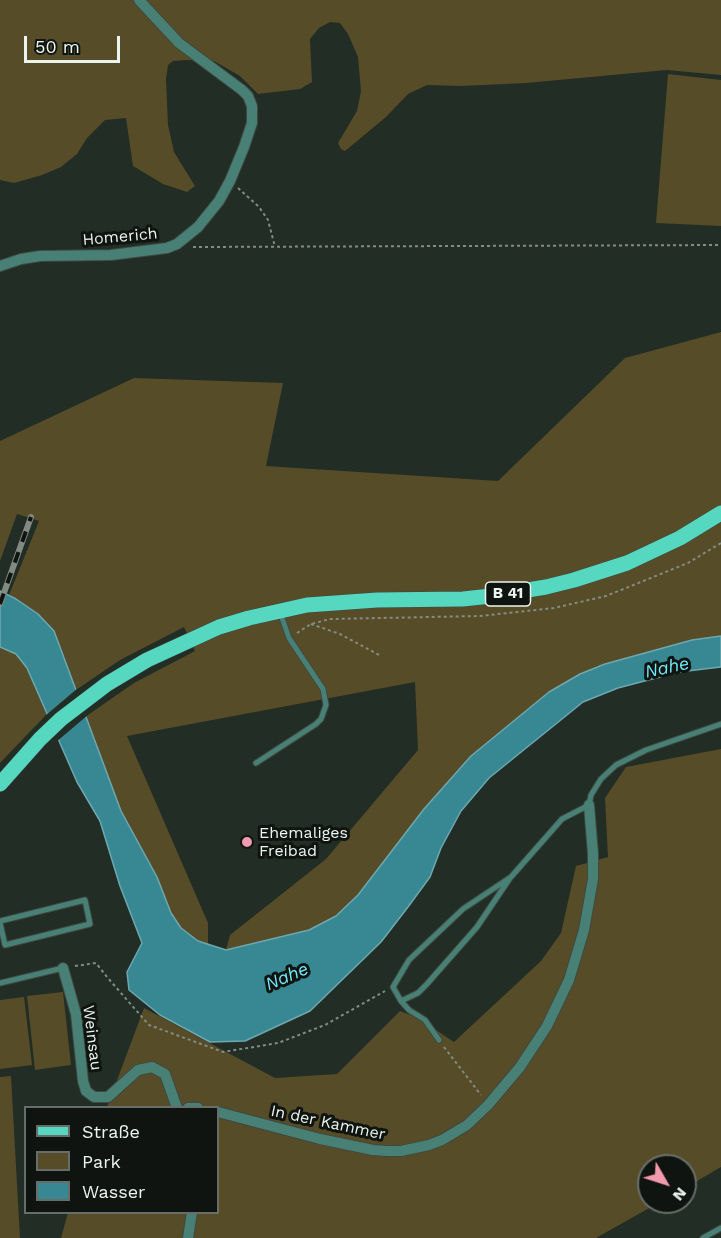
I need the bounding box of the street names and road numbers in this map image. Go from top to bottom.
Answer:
street label: Homerich [82,224,158,250]
road number: B 41 [486,582,530,606]
street label: Weinsau [78,1004,106,1072]
street label: In der Kammer [269,1101,387,1145]

